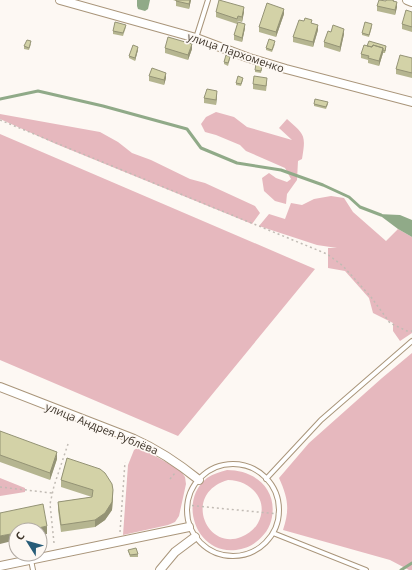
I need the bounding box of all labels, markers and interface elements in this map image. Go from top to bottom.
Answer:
street label: улица Пархоменко [186,28,287,76]
street label: улица Андрея Рублёва [43,399,161,457]
north arrow [8,522,48,562]
text: С [12,528,28,543]

